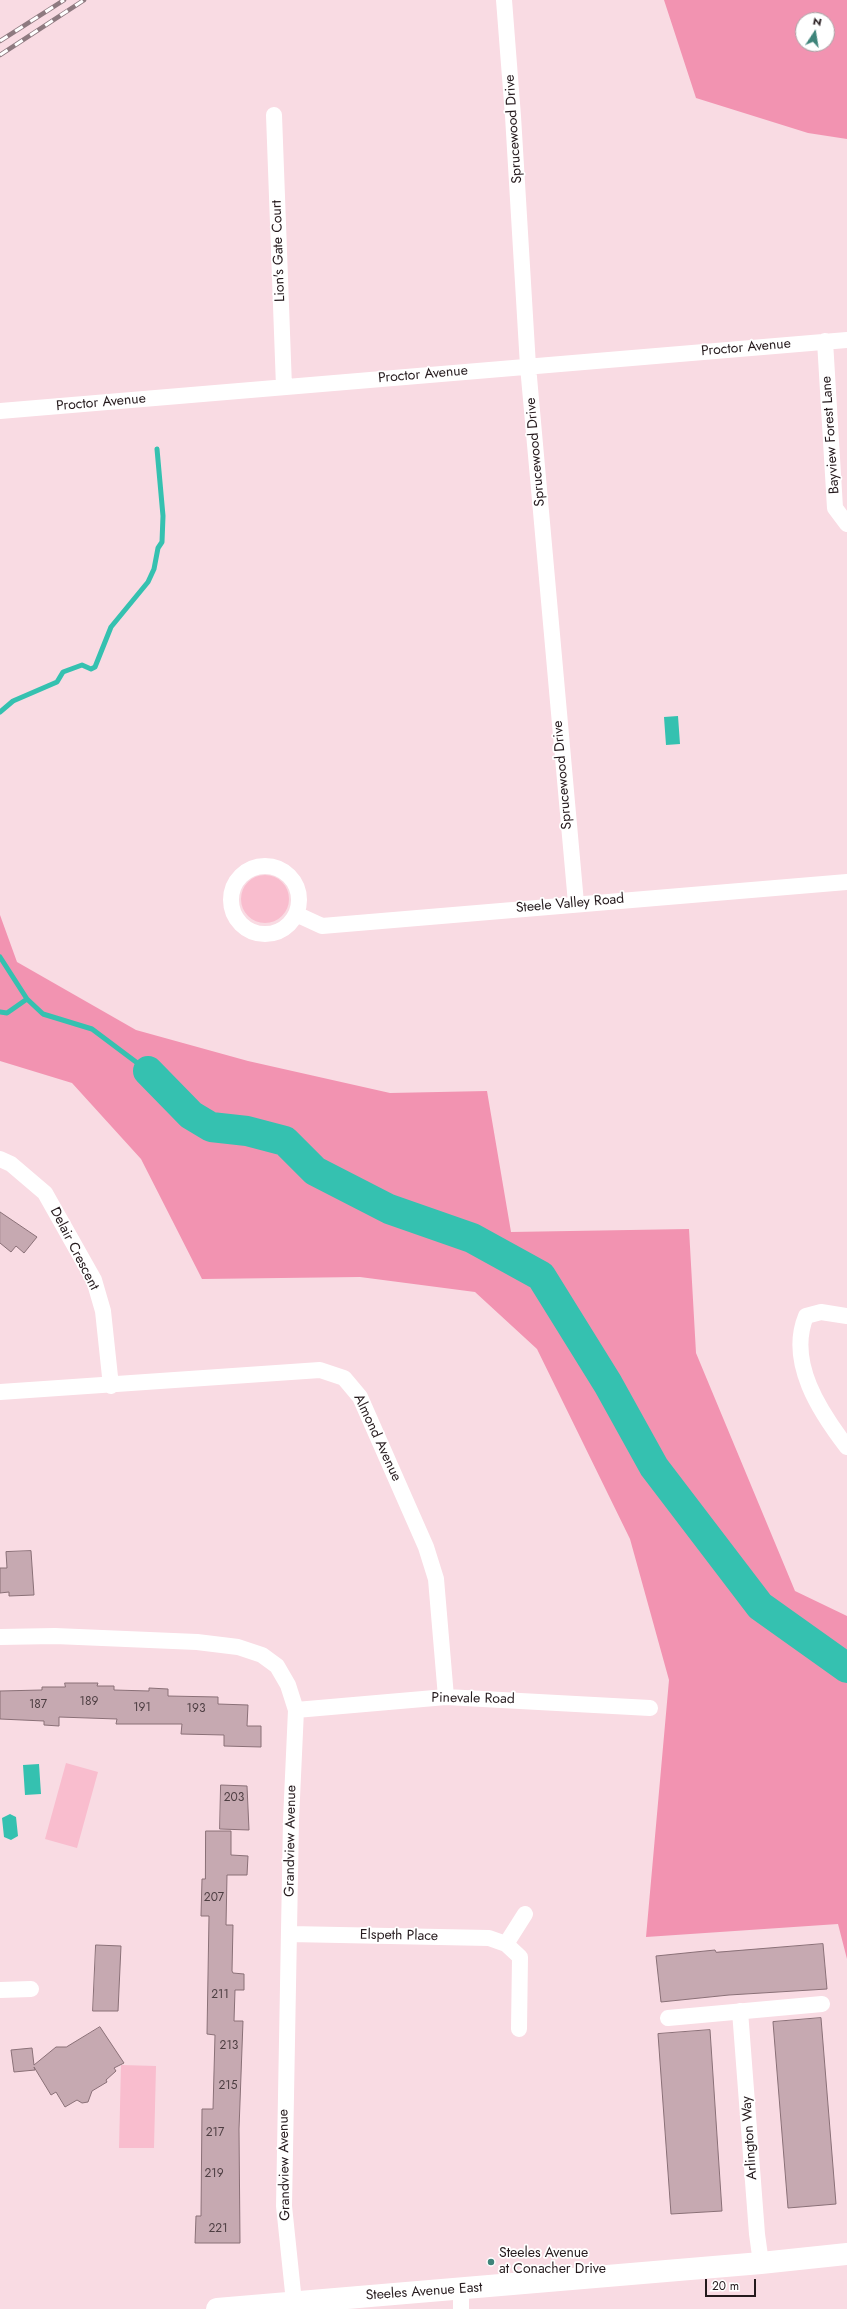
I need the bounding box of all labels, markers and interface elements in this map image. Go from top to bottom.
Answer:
north arrow [795,12,835,52]
text: N [811,13,823,30]
street label: Sprucewood Drive [502,74,526,184]
street label: Lion's Gate Court [269,200,289,302]
street label: Proctor Avenue [700,336,792,360]
street label: Proctor Avenue [377,363,469,387]
street label: Bayview Forest Lane [818,375,844,495]
street label: Proctor Avenue [55,391,147,415]
street label: Sprucewood Drive [523,397,549,507]
street label: Sprucewood Drive [550,720,576,830]
street label: Steele Valley Road [515,891,625,917]
street label: Delair Crescent [46,1205,102,1293]
street label: Almond Avenue [349,1392,405,1484]
street label: Pinevale Road [431,1690,515,1708]
house number: 189 [80,1695,98,1709]
house number: 187 [29,1698,47,1712]
house number: 191 [133,1701,151,1715]
house number: 193 [187,1702,205,1716]
street label: Grandview Avenue [282,1785,300,1897]
house number: 203 [224,1791,244,1805]
house number: 207 [204,1891,224,1905]
street label: Elspeth Place [360,1927,438,1945]
house number: 211 [211,1988,229,2002]
house number: 213 [220,2039,238,2053]
house number: 215 [219,2079,237,2093]
street label: Arlington Way [739,2095,761,2181]
street label: Grandview Avenue [276,2109,294,2221]
house number: 217 [206,2126,224,2140]
house number: 219 [204,2167,224,2181]
house number: 221 [208,2222,228,2236]
place label: Steeles Avenue at Conacher Drive [499,2246,606,2278]
marker: Steeles Avenue at Conacher Drive [486,2257,496,2267]
scale bar [707,2271,758,2297]
text: 20 m [712,2277,739,2295]
street label: Steeles Avenue East [365,2280,483,2304]

